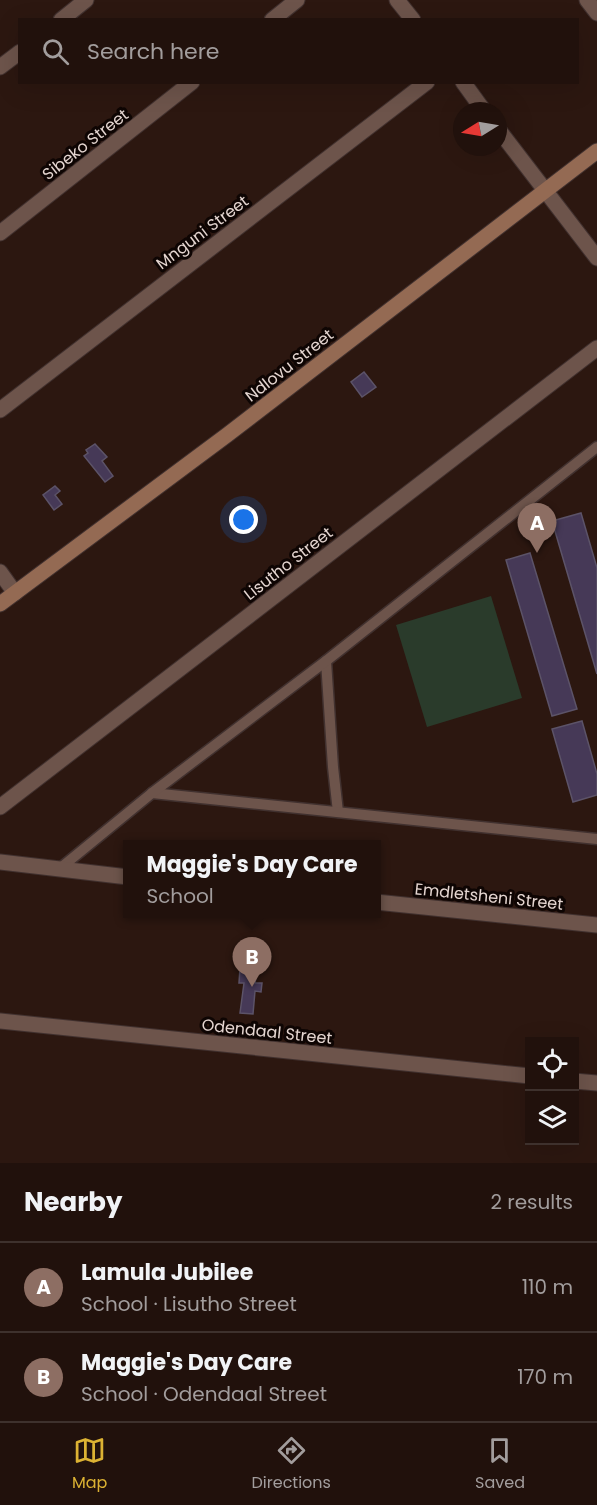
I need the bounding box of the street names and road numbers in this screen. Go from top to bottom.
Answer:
street label: Sibeko Street [37,103,133,185]
street label: Mnguni Street [151,190,253,275]
street label: Ndlovu Street [240,323,339,407]
street label: Lisutho Street [239,521,338,605]
street label: Emdletsheni Street [414,877,564,916]
street label: Odendaal Street [201,1013,333,1050]

